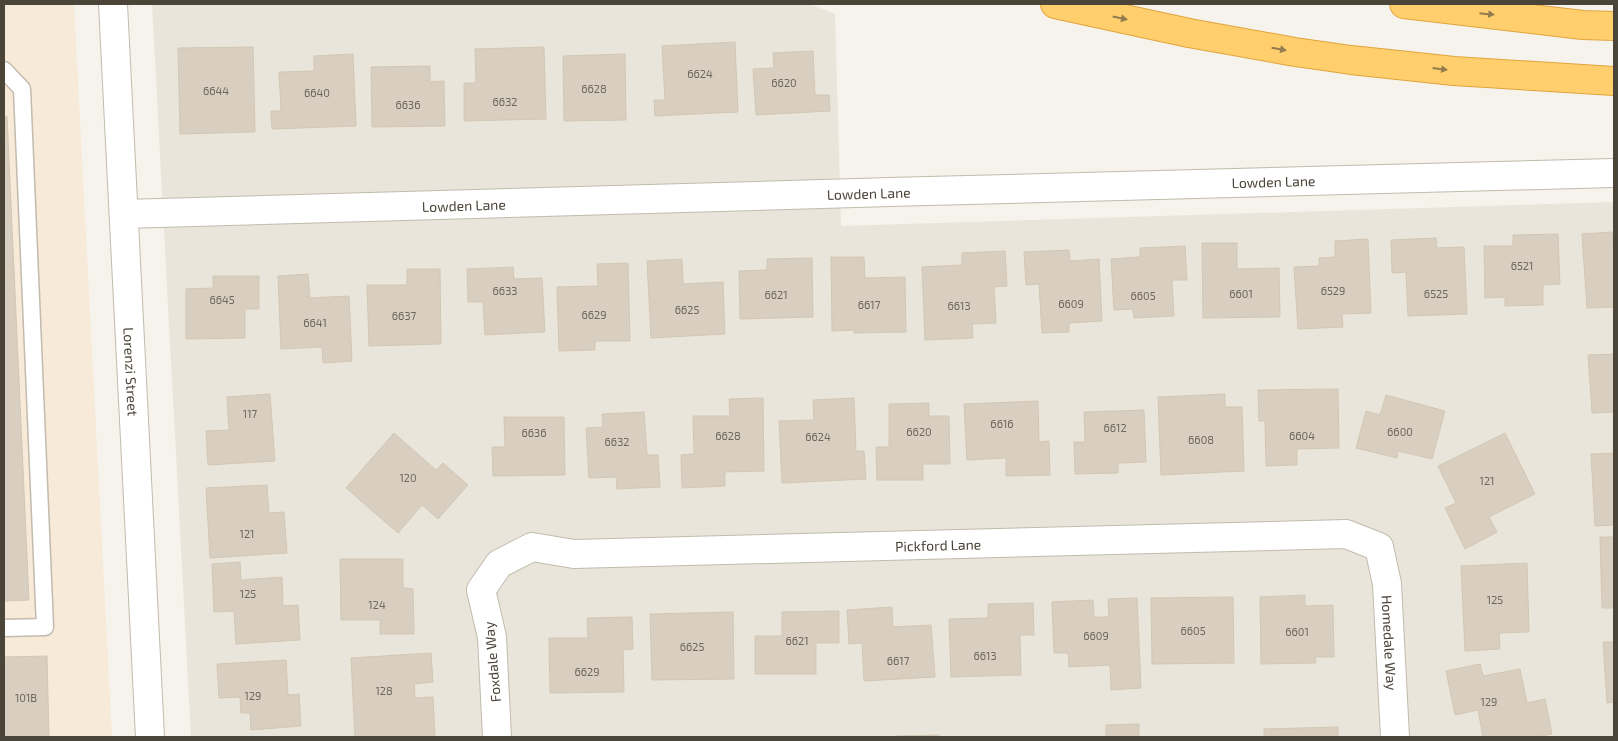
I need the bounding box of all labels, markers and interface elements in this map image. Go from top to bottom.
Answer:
one-way arrow [1479,10,1495,18]
one-way arrow [1112,14,1128,22]
one-way arrow [1271,46,1287,54]
one-way arrow [1433,65,1449,73]
house number: 6624 [687,67,713,80]
house number: 6620 [771,76,797,89]
house number: 6628 [581,82,607,95]
house number: 6644 [203,84,229,97]
house number: 6640 [304,86,330,99]
house number: 6632 [493,95,517,108]
house number: 6636 [396,98,421,111]
street label: Lowden Lane [1231,171,1316,191]
street label: Lowden Lane [826,183,911,203]
street label: Lowden Lane [422,195,506,215]
house number: 6521 [1511,259,1533,272]
house number: 6633 [493,284,517,297]
house number: 6529 [1321,284,1345,297]
house number: 6601 [1229,287,1253,300]
house number: 6525 [1424,287,1448,300]
house number: 6621 [764,288,788,301]
house number: 6605 [1130,289,1156,302]
house number: 6645 [209,293,235,306]
house number: 6609 [1058,297,1084,310]
house number: 6617 [858,298,881,311]
house number: 6613 [947,299,971,312]
house number: 6625 [675,303,699,316]
house number: 6629 [581,308,607,321]
house number: 6637 [392,309,417,322]
house number: 6641 [303,316,327,329]
street label: Lorenzi Street [121,327,142,416]
house number: 117 [243,407,258,420]
house number: 6616 [990,417,1014,430]
house number: 6612 [1103,421,1127,434]
house number: 6620 [906,425,932,438]
house number: 6600 [1387,425,1413,438]
house number: 6636 [522,426,547,439]
house number: 6628 [715,429,741,442]
house number: 6604 [1289,429,1315,442]
house number: 6624 [805,430,831,443]
house number: 6608 [1188,433,1214,446]
house number: 6632 [605,435,629,448]
house number: 120 [399,471,417,484]
house number: 121 [1480,474,1494,487]
house number: 121 [240,527,254,540]
street label: Pickford Lane [895,535,981,554]
house number: 125 [240,587,256,600]
house number: 125 [1487,593,1503,606]
street label: Homedale Way [1379,594,1401,691]
house number: 124 [368,598,386,611]
street label: Foxdale Way [480,620,504,703]
house number: 6605 [1180,624,1206,637]
house number: 6601 [1285,625,1309,638]
house number: 6609 [1083,629,1109,642]
house number: 6621 [785,634,809,647]
house number: 6625 [680,640,704,653]
house number: 6613 [973,649,997,662]
house number: 6617 [887,654,910,667]
house number: 6629 [574,665,600,678]
house number: 128 [375,684,393,697]
house number: 129 [245,689,261,702]
house number: 101B [15,691,37,704]
house number: 129 [1481,695,1497,708]

